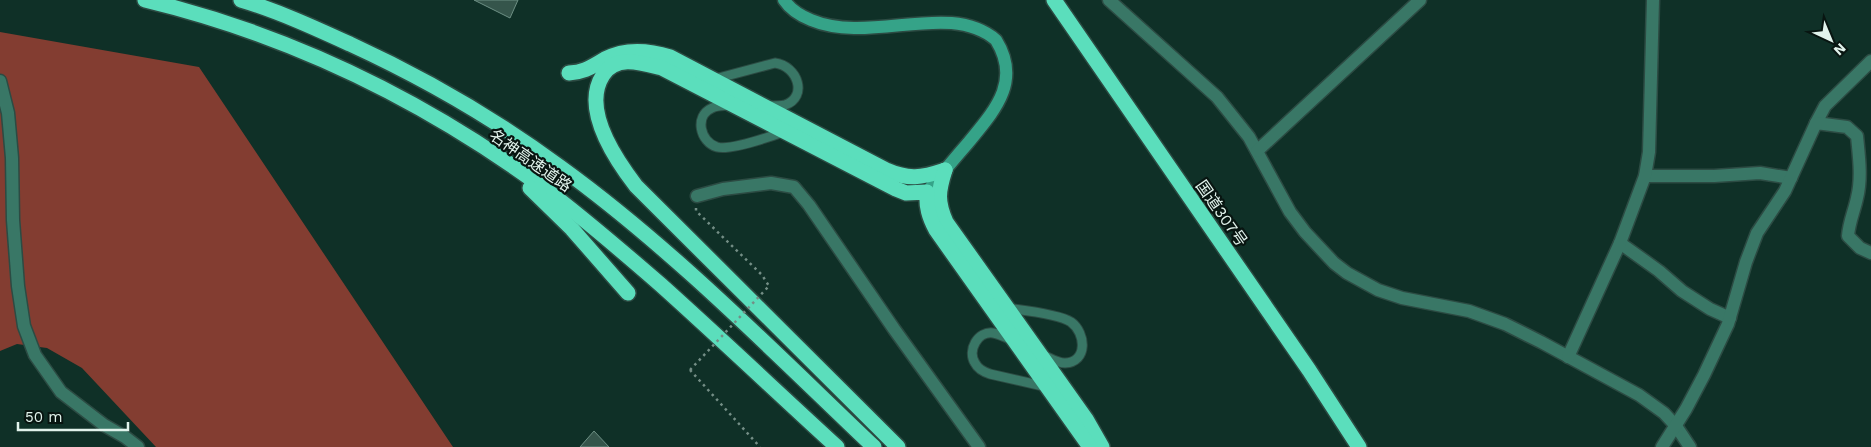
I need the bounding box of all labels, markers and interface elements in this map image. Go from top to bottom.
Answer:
north arrow [1806,15,1856,65]
text: N [1831,40,1849,59]
street label: 名神高速道路 [486,125,575,196]
street label: 国道307号 [1192,177,1251,250]
scale bar [18,400,128,432]
text: 50 m [25,408,62,426]

